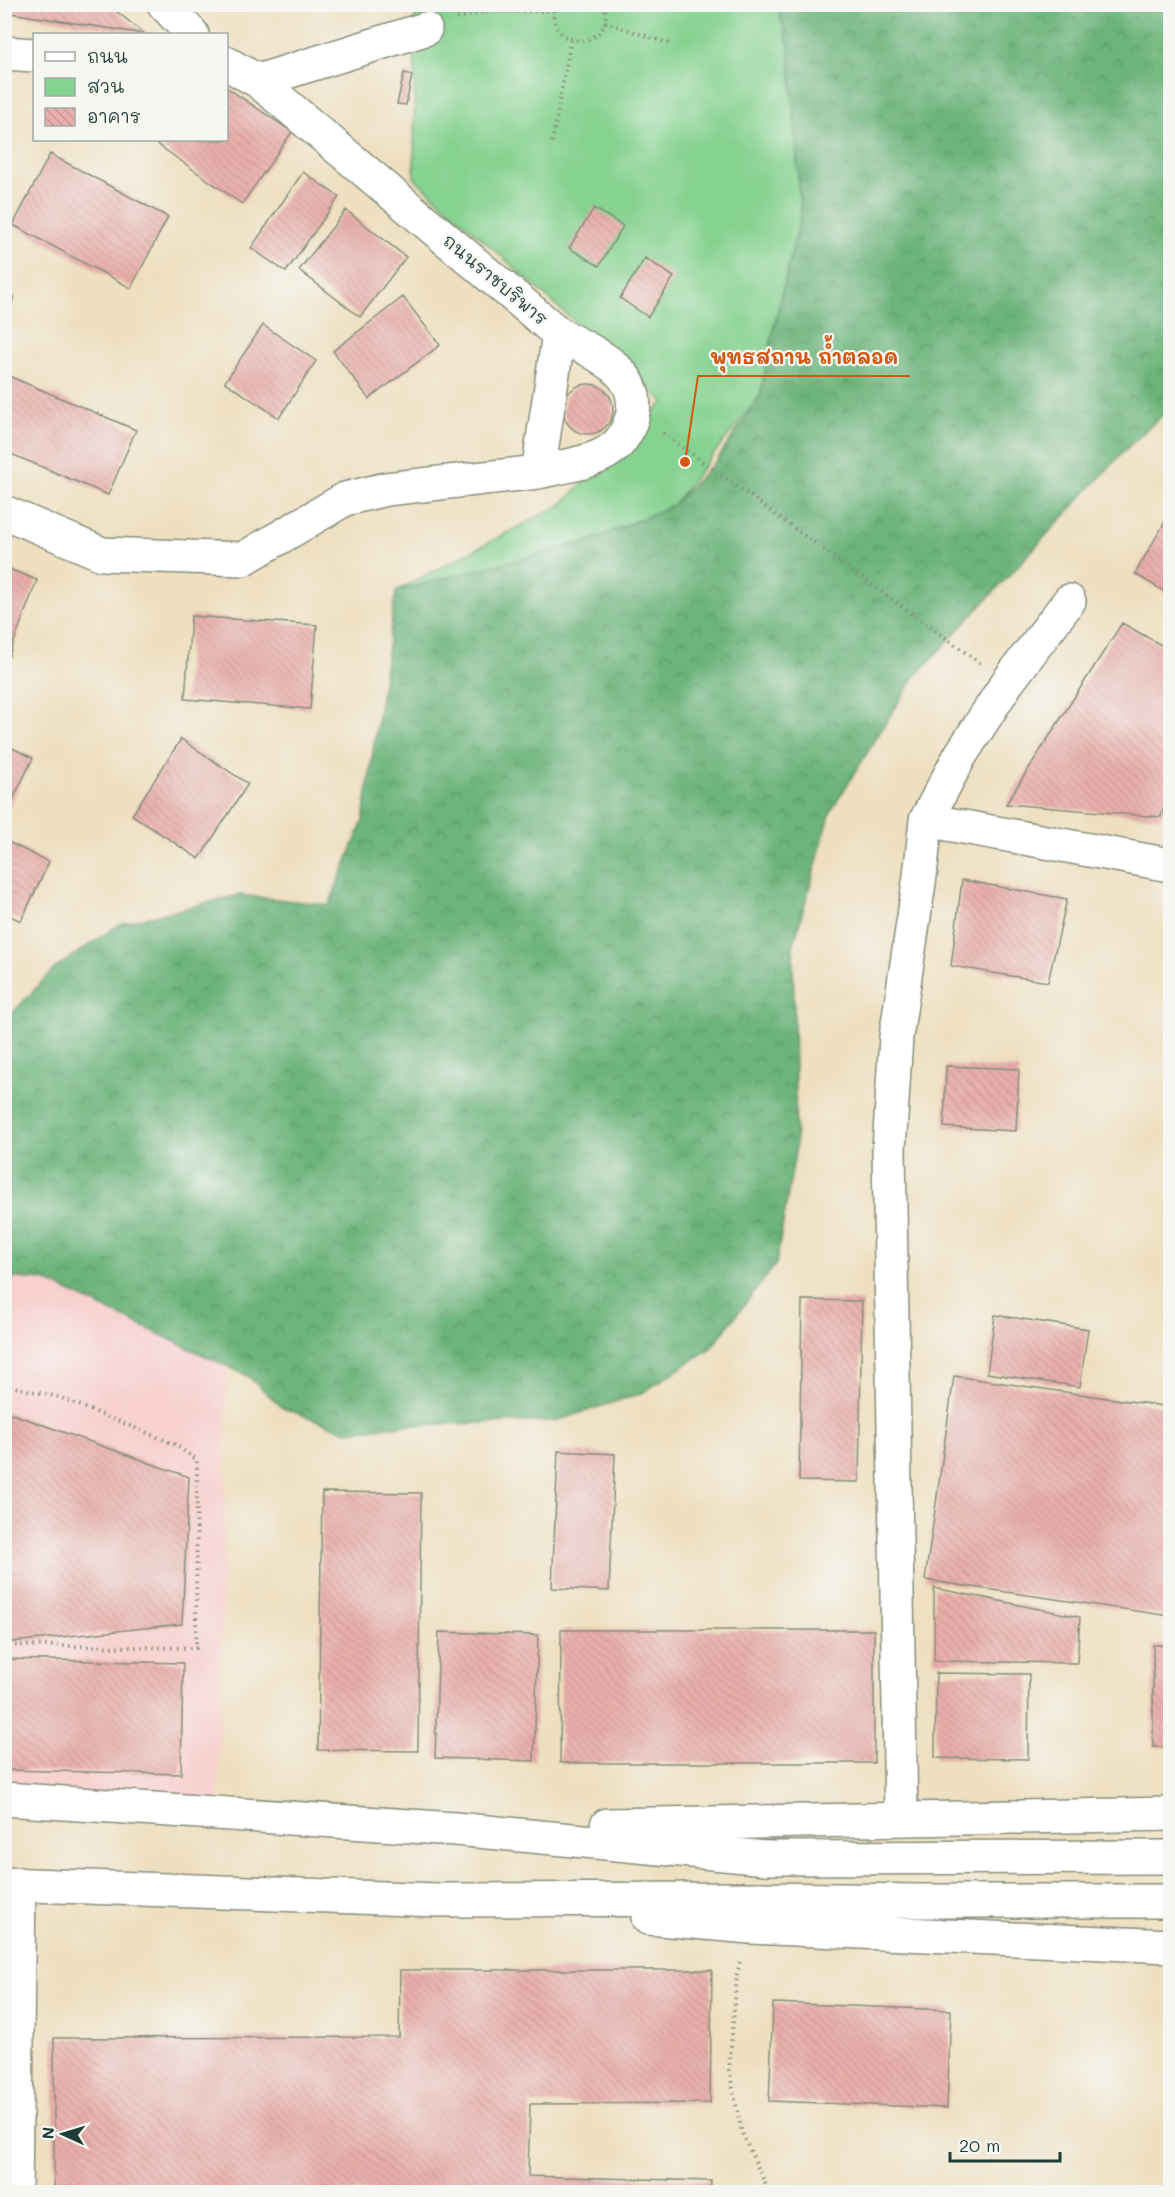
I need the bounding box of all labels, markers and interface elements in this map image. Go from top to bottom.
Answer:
legend [33,33,228,141]
text: ถนน [87,44,128,68]
text: สวน [87,74,124,98]
text: อาคาร [87,104,141,128]
street label: ถนนราชบริพาร [438,228,553,330]
text: พุทธสถาน ถ้ำตลอด [710,334,898,373]
callout: พุทธสถาน ถ้ำตลอด [698,338,910,376]
north arrow [33,2104,93,2164]
scale bar [950,2125,1060,2163]
text: N [37,2126,58,2140]
text: 20 m [959,2133,1000,2157]

